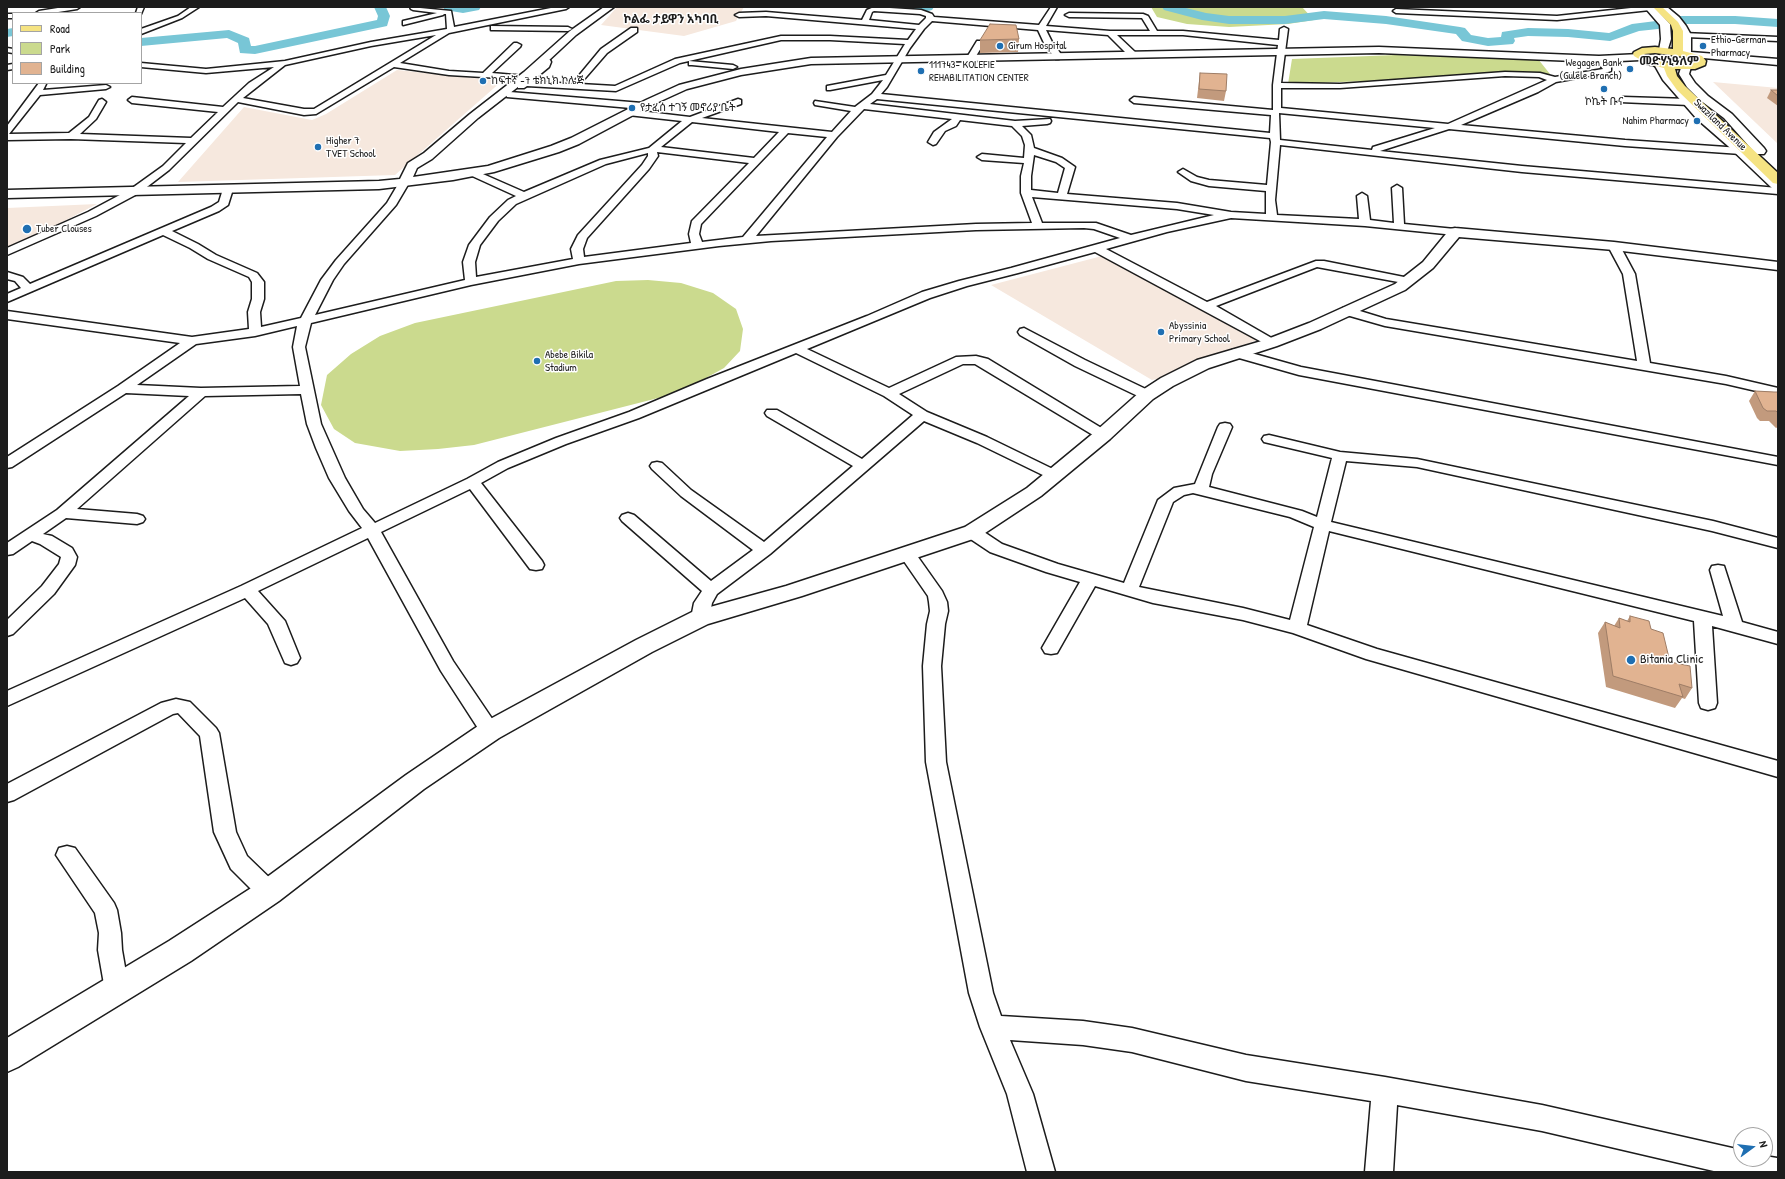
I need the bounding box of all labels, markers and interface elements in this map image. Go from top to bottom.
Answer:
legend [12,12,142,84]
district label: ኮልፌ ታይዋን አካባቢ [623,13,719,27]
text: Road [50,20,70,37]
place label: Ethio-German Pharmacy [1711,33,1766,59]
place label: Girum Hospital [1008,39,1066,53]
text: Park [50,40,70,57]
marker: Girum Hospital [995,41,1005,51]
marker: Ethio-German Pharmacy [1698,41,1708,51]
district label: መድሃኒዓለም [1639,55,1699,69]
place label: Wegagen Bank (Gulele Branch) [1560,56,1622,82]
place label: 111743- KOLEFIE REHABILITATION CENTER [929,58,1029,84]
text: Building [50,60,85,77]
marker: Wegagen Bank (Gulele Branch) [1625,64,1635,74]
marker: 111743- KOLEFIE REHABILITATION CENTER [916,66,926,76]
place label: ከፍተኛ -7 ቴክኒክ ኮሌጅ [491,74,584,88]
marker: ከፍተኛ -7 ቴክኒክ ኮሌጅ [478,76,488,86]
marker: ኮኬት ቡና [1599,84,1609,94]
place label: ኮኬት ቡና [1585,95,1623,109]
street label: Swaziland Avenue [1691,96,1749,154]
place label: የታፈሰ ተገኝ መኖሪያ ቤት [640,101,736,115]
marker: የታፈሰ ተገኝ መኖሪያ ቤት [627,103,637,113]
place label: Nahim Pharmacy [1623,114,1689,128]
marker: Nahim Pharmacy [1692,116,1702,126]
place label: Higher 7 TVET School [326,134,376,160]
marker: Higher 7 TVET School [313,142,323,152]
place label: Tuber Clouses [36,222,92,236]
marker: Tuber Clouses [21,223,33,235]
place label: Abyssinia Primary School [1169,319,1230,345]
marker: Abyssinia Primary School [1156,327,1166,337]
place label: Abebe Bikila Stadium [545,348,593,374]
marker: Abebe Bikila Stadium [532,356,542,366]
place label: Bitania Clinic [1640,652,1703,668]
marker: Bitania Clinic [1625,654,1637,666]
north arrow [1733,1127,1773,1167]
text: N [1756,1140,1771,1149]

